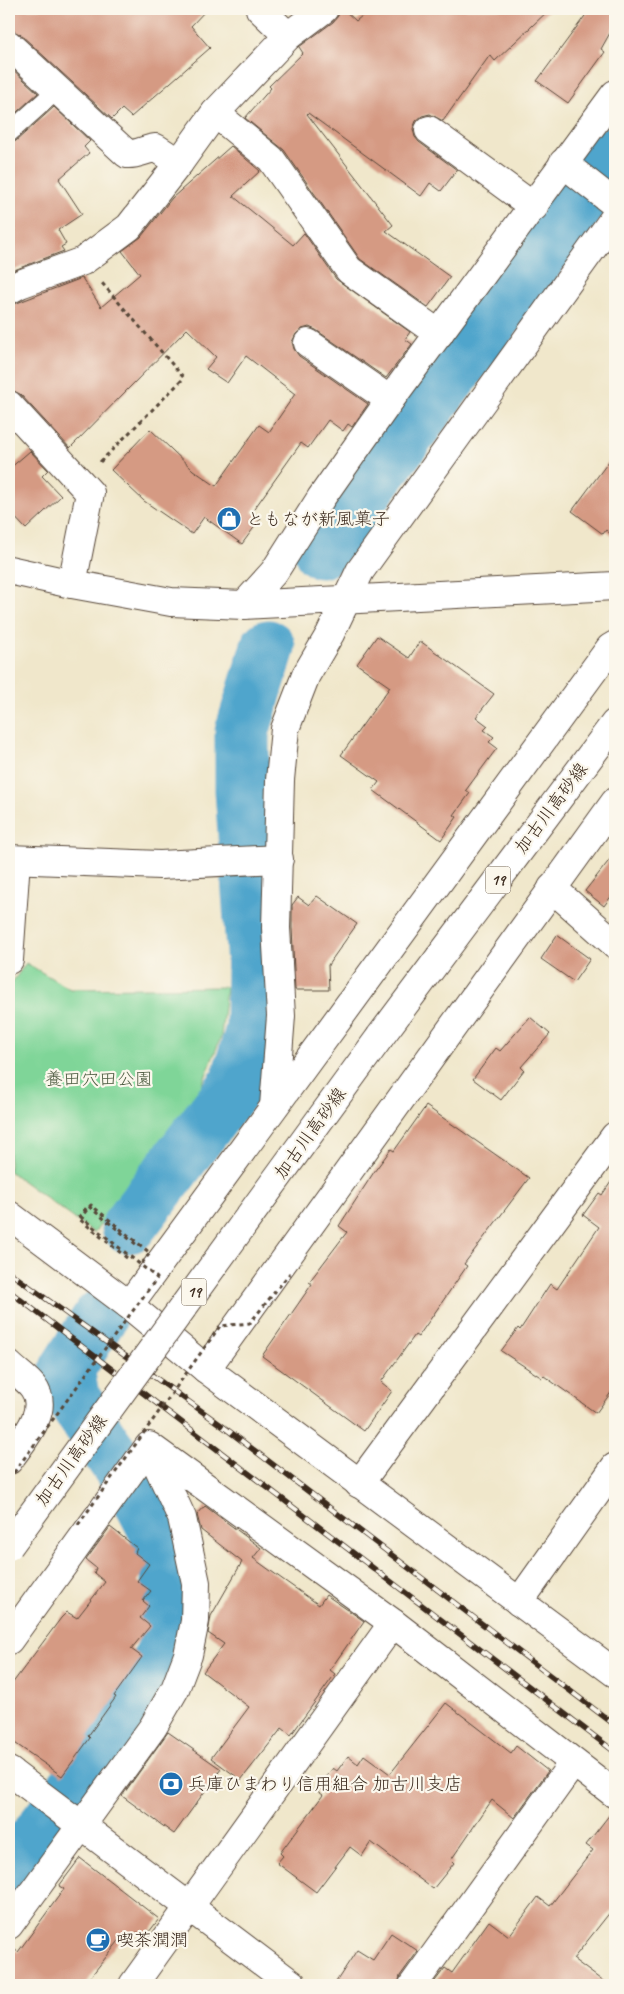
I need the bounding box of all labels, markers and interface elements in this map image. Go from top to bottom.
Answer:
shop icon: ともなが新風菓子 [216,506,242,532]
place label: ともなが新風菓子 [246,508,390,530]
street label: 加古川高砂線 [510,758,592,858]
road number: 19 [486,866,510,894]
park label: 養田穴田公園 [45,1068,153,1090]
street label: 加古川高砂線 [269,1083,351,1183]
road number: 19 [182,1278,206,1305]
street label: 加古川高砂線 [30,1410,112,1510]
bank icon: 兵庫ひまわり信用組合 加古川支店 [158,1771,184,1797]
place label: 兵庫ひまわり信用組合 加古川支店 [188,1773,462,1795]
cafe icon: 喫茶潤潤 [85,1927,111,1953]
place label: 喫茶潤潤 [116,1929,188,1951]

